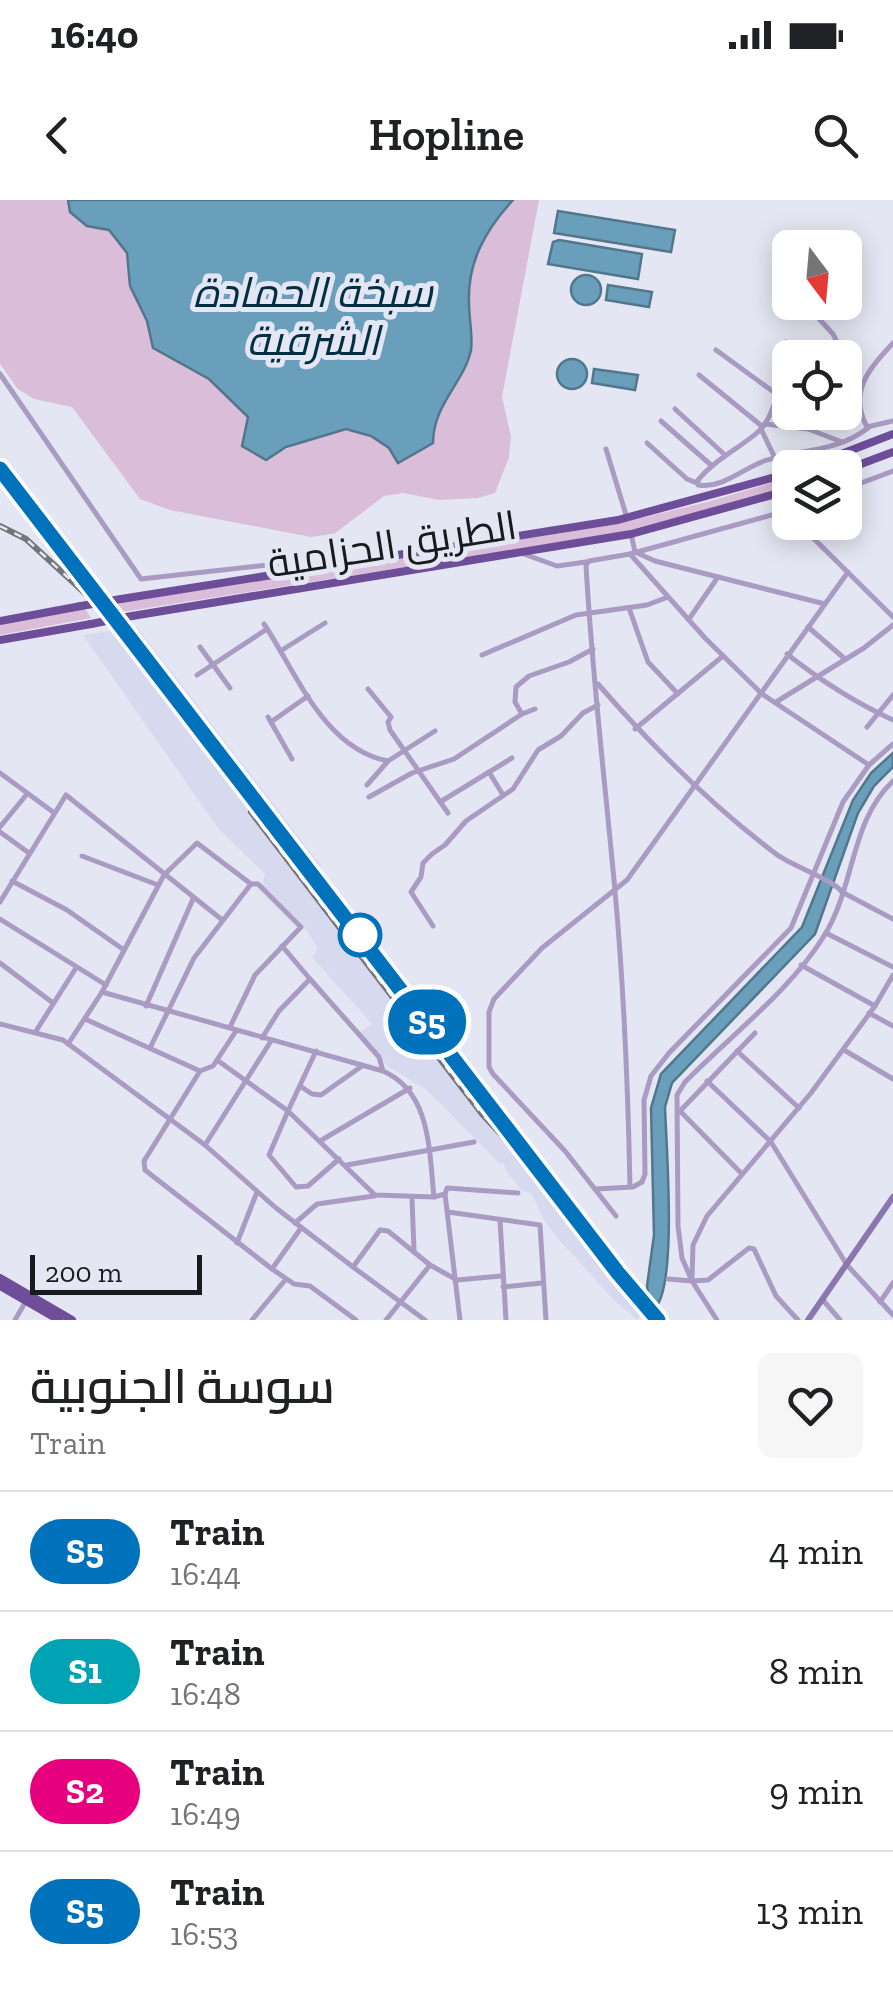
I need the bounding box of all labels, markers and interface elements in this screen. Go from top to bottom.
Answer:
text: 16:40 [50,12,139,58]
icon: back [30,108,85,163]
text: Hopline [369,108,524,162]
icon: search [808,108,863,163]
north arrow [772,230,862,320]
map controls [772,230,862,540]
water label: سبخة الحمادة الشرقية [193,267,434,366]
button: locate [772,340,862,430]
button: layers [772,450,862,540]
street label: الطريق الحزامية [264,501,520,588]
unlabelled marker [339,914,381,956]
line badge: S5 [382,990,472,1054]
text: S5 [408,1001,446,1043]
scale bar [30,1250,202,1294]
text: 200 m [45,1256,122,1289]
button: heart [758,1353,863,1458]
text: سوسة الجنوبية [30,1358,335,1415]
text: Train [30,1424,106,1462]
text: Train [170,1509,265,1555]
text: 4 min [769,1528,863,1574]
text: S5 [66,1530,104,1572]
text: 16:44 [170,1555,241,1593]
text: Train [170,1629,265,1675]
text: 8 min [769,1648,863,1694]
text: S1 [68,1650,102,1692]
text: 16:48 [170,1675,241,1713]
text: Train [170,1749,265,1795]
text: 9 min [769,1768,863,1814]
text: S2 [66,1770,104,1812]
text: 16:49 [170,1795,241,1833]
text: Train [170,1869,265,1915]
text: 13 min [756,1888,863,1934]
text: S5 [66,1890,104,1932]
text: 16:53 [170,1915,239,1953]

